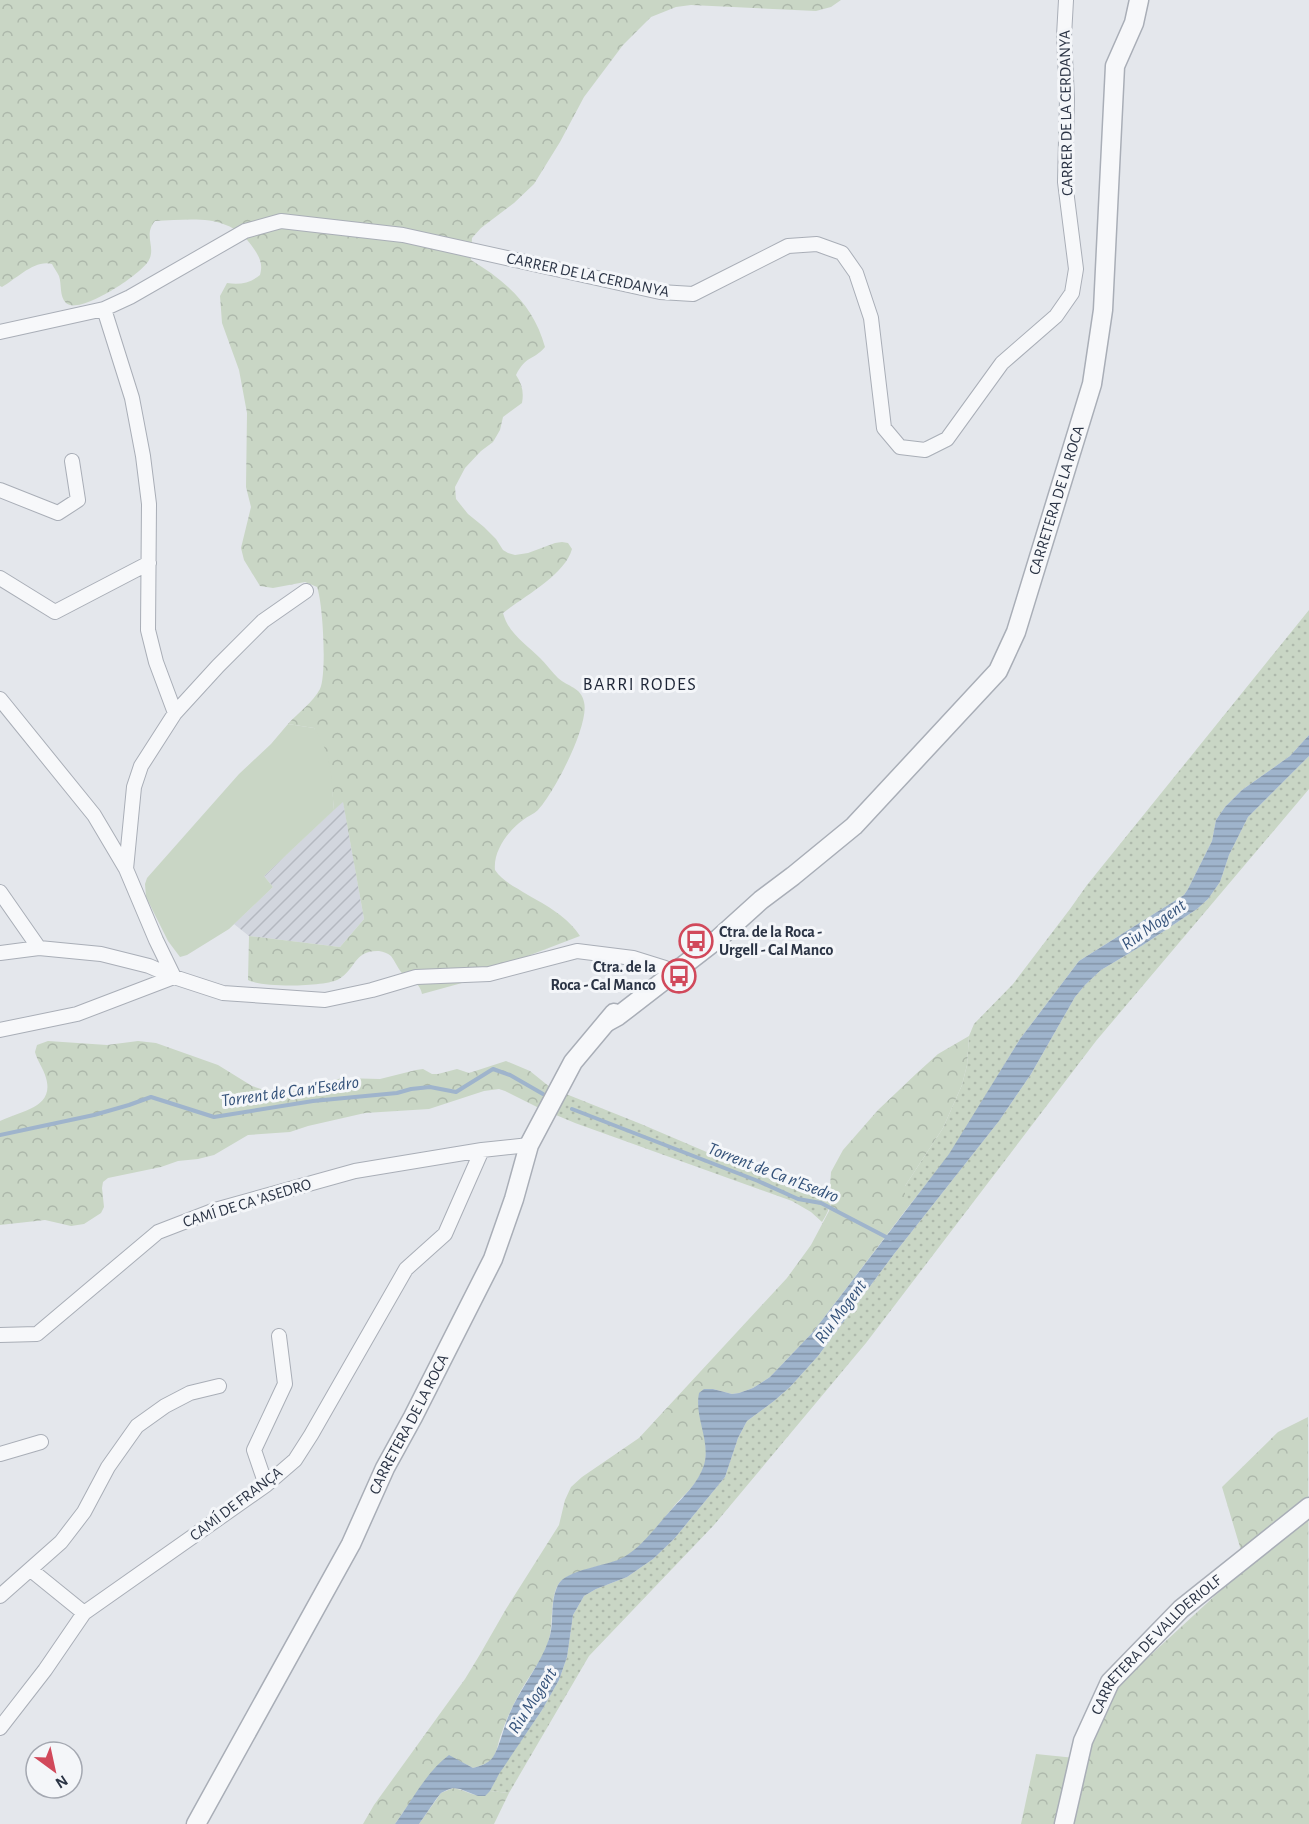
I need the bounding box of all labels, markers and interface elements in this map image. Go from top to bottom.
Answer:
street label: CARRER DE LA CERDANYA [1057,30,1075,196]
street label: CARRER DE LA CERDANYA [505,250,671,300]
street label: CARRETERA DE LA ROCA [1026,424,1087,577]
district label: BARRI RODES [583,676,697,694]
water label: Riu Mogent [1118,896,1190,954]
bus stop icon: Ctra. de la Roca - Urgell - Cal Manco [678,923,714,959]
place label: Ctra. de la Roca - Urgell - Cal Manco [719,924,833,958]
bus stop icon: Ctra. de la Roca - Cal Manco [661,958,697,994]
place label: Ctra. de la Roca - Cal Manco [550,959,656,993]
water label: Torrent de Ca n'Esedro [220,1073,360,1111]
water label: Torrent de Ca n'Esedro [705,1140,841,1206]
street label: CAMÍ DE CA 'ASEDRO [180,1174,313,1230]
water label: Riu Mogent [811,1277,871,1347]
street label: CARRETERA DE LA ROCA [366,1352,451,1497]
street label: CAMÍ DE FRANÇA [186,1463,285,1544]
street label: CARRETERA DE VALLDERIOLF [1088,1571,1225,1717]
water label: Riu Mogent [505,1665,561,1737]
north arrow [24,1740,84,1800]
text: N [53,1772,71,1791]

